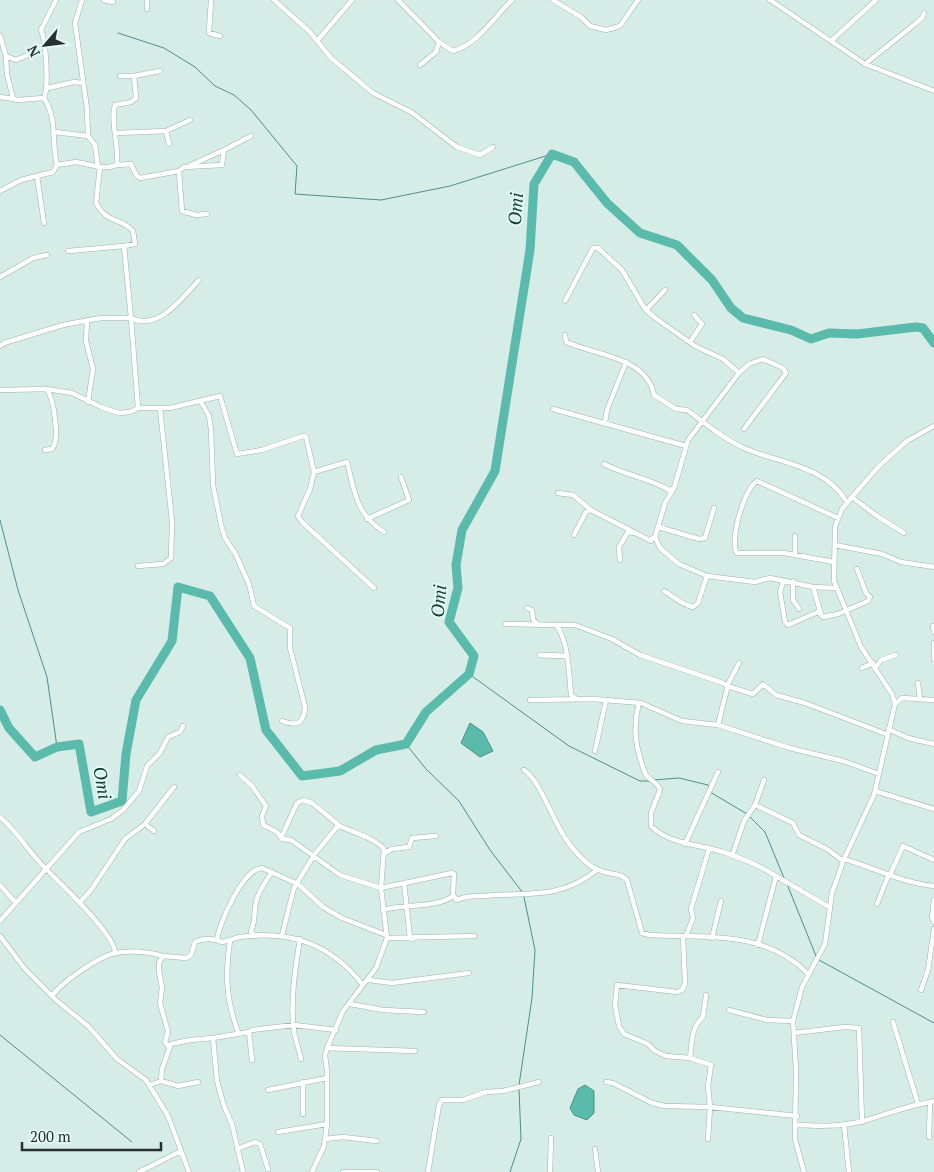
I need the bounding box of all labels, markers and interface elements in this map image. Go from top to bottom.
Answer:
north arrow [20,20,70,70]
text: N [22,42,44,60]
water label: Omi [502,192,528,226]
water label: Omi [425,584,451,618]
water label: Omi [88,765,118,801]
scale bar [22,1120,161,1152]
text: 200 m [30,1126,71,1146]

